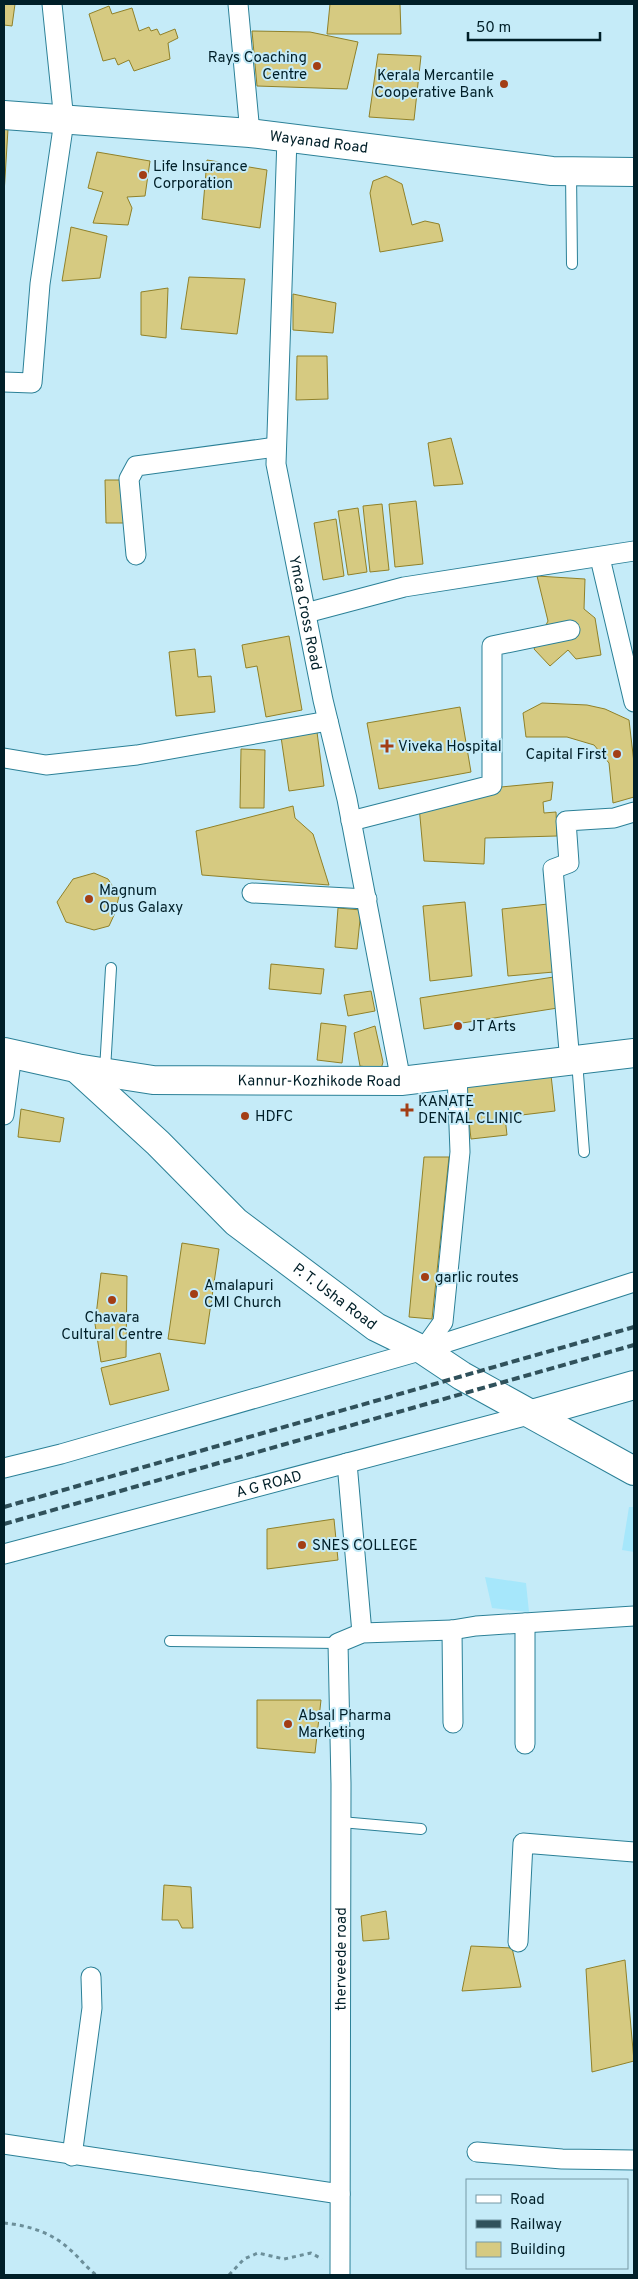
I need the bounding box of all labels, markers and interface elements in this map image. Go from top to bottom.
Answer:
scale bar [468,10,600,42]
text: 50 m [476,19,511,38]
place label: Rays Coaching Centre [208,49,307,85]
marker: Rays Coaching Centre [311,60,323,72]
place label: Kerala Mercantile Cooperative Bank [374,67,494,103]
marker: Kerala Mercantile Cooperative Bank [498,78,510,90]
street label: Wayanad Road [268,128,369,159]
place label: Life Insurance Corporation [153,158,248,194]
marker: Life Insurance Corporation [137,169,149,181]
street label: Ymca Cross Road [283,554,325,672]
place label: Viveka Hospital [398,738,502,757]
marker: Viveka Hospital [380,739,394,753]
place label: Capital First [526,746,607,765]
marker: Capital First [611,748,623,760]
place label: Magnum Opus Galaxy [99,882,183,918]
marker: Magnum Opus Galaxy [83,893,95,905]
place label: JT Arts [468,1018,516,1037]
marker: JT Arts [452,1020,464,1032]
street label: Kannur-Kozhikode Road [238,1072,401,1092]
place label: KANATE DENTAL CLINIC [418,1093,523,1129]
marker: KANATE DENTAL CLINIC [400,1103,414,1117]
place label: HDFC [255,1108,293,1127]
marker: HDFC [239,1110,251,1122]
street label: P. T. Usha Road [289,1260,380,1335]
place label: garlic routes [435,1269,519,1288]
marker: garlic routes [419,1271,431,1283]
place label: Amalapuri CMI Church [204,1277,281,1313]
marker: Amalapuri CMI Church [188,1288,200,1300]
marker: Chavara Cultural Centre [106,1294,118,1306]
place label: Chavara Cultural Centre [61,1309,163,1345]
street label: A G ROAD [234,1467,304,1503]
place label: SNES COLLEGE [312,1537,418,1556]
marker: SNES COLLEGE [296,1539,308,1551]
place label: Absal Pharma Marketing [298,1707,391,1743]
marker: Absal Pharma Marketing [282,1718,294,1730]
street label: therveede road [333,1907,352,2011]
legend [466,2179,628,2269]
text: Road [510,2191,545,2210]
text: Railway [510,2216,562,2235]
text: Building [510,2241,565,2260]

